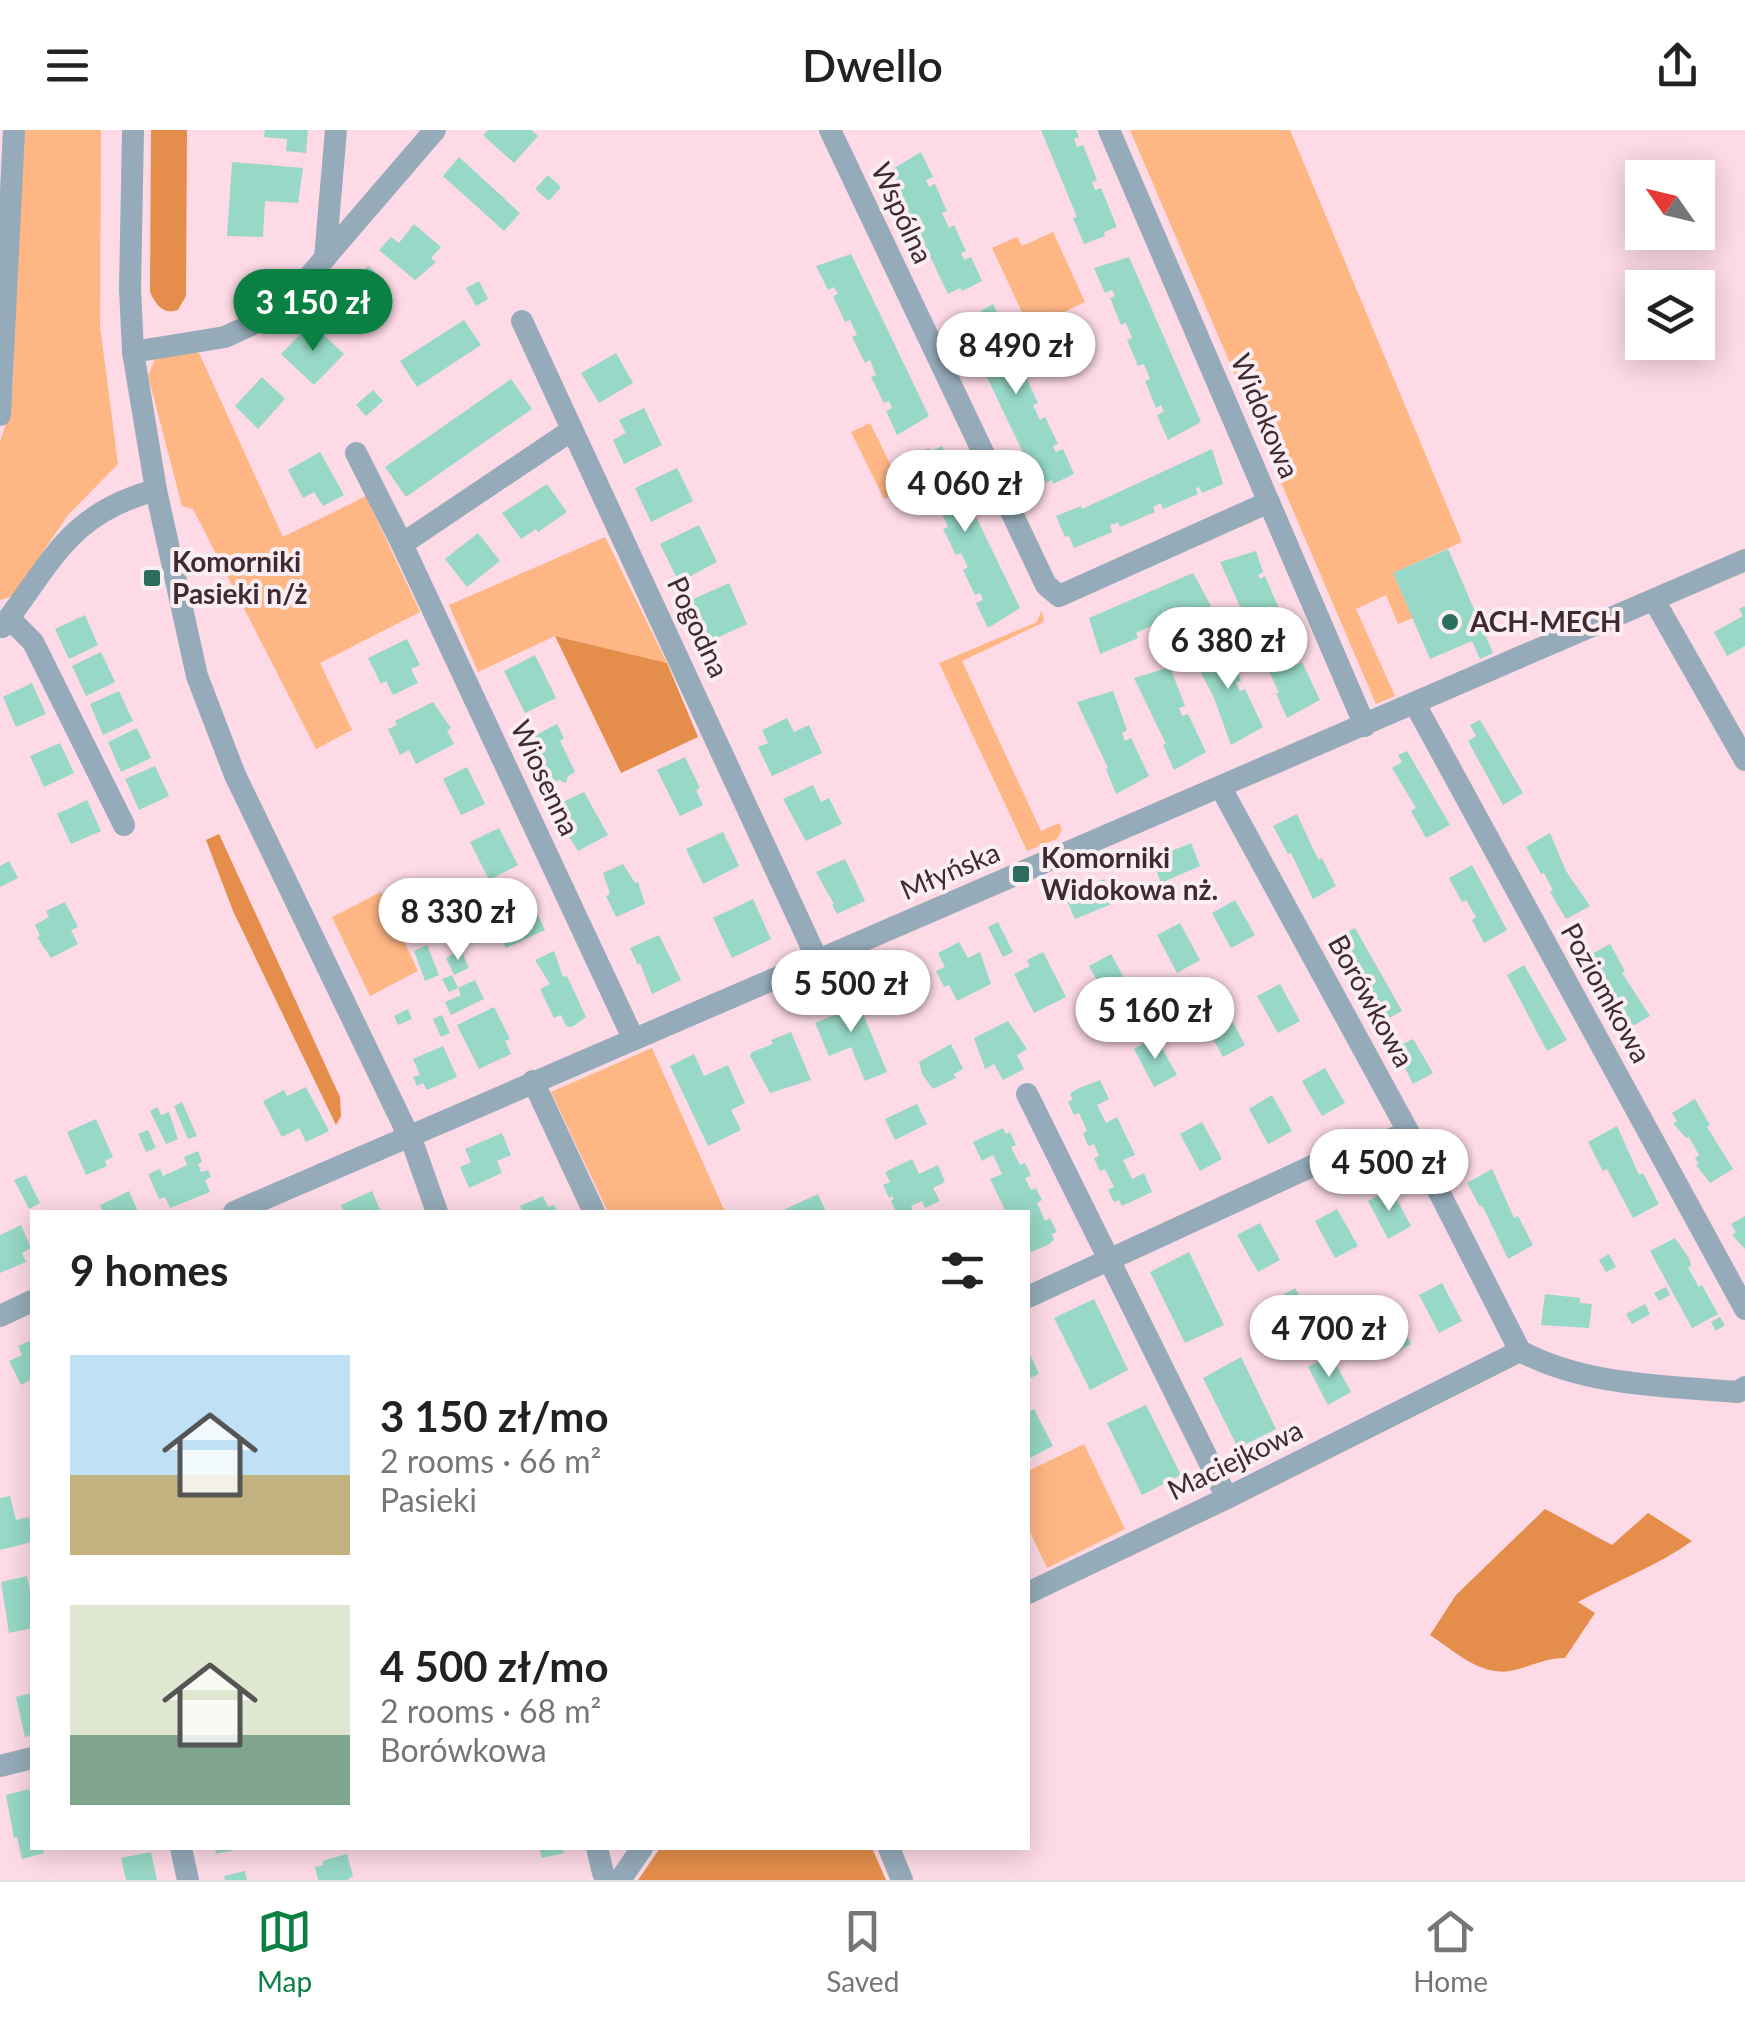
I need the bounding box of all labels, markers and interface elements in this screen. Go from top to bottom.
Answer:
icon: menu [40,38,95,93]
text: Dwello [802,38,943,92]
icon: share [1650,38,1705,93]
street label: Wspólna [865,157,941,268]
north arrow [1625,160,1715,250]
map controls [1625,160,1715,360]
pin: 3 150 zł [210,269,416,354]
button: layers [1625,270,1715,360]
text: 3 150 zł [255,282,371,321]
pin: 8 490 zł [913,312,1119,397]
text: 8 490 zł [958,325,1074,364]
street label: Widokowa [1224,348,1307,483]
pin: 4 060 zł [862,450,1068,535]
text: 4 060 zł [907,463,1023,502]
place label: Komorniki Pasieki n/ż [172,544,308,610]
marker: Komorniki Pasieki n/ż [141,567,163,589]
street label: Pogodna [661,571,737,682]
place label: ACH-MECH [1469,604,1622,638]
pin: 6 380 zł [1125,607,1331,692]
marker: ACH-MECH [1439,611,1461,633]
text: 6 380 zł [1170,620,1286,659]
street label: Wiosenna [504,714,587,841]
street label: Młyńska [895,834,1004,906]
place label: Komorniki Widokowa nż. [1041,840,1218,906]
marker: Komorniki Widokowa nż. [1010,863,1032,885]
pin: 8 330 zł [355,878,561,963]
text: 8 330 zł [400,891,516,930]
street label: Poziomkowa [1554,917,1659,1068]
street label: Borówkowa [1322,928,1422,1073]
pin: 5 500 zł [748,950,954,1035]
text: 5 500 zł [793,963,909,1002]
pin: 5 160 zł [1052,977,1258,1062]
text: 5 160 zł [1097,990,1213,1029]
pin: 4 500 zł [1286,1129,1492,1214]
text: 4 500 zł [1331,1142,1447,1181]
icon: filters [935,1243,990,1298]
text: 9 homes [70,1245,228,1295]
pin: 4 700 zł [1226,1295,1432,1380]
text: 4 700 zł [1271,1308,1387,1347]
text: 3 150 zł/mo [380,1391,609,1441]
icon: home [150,1395,270,1515]
street label: Maciejkowa [1162,1412,1308,1506]
text: 2 rooms · 66 m² [380,1441,601,1480]
text: Pasieki [380,1480,477,1519]
text: 4 500 zł/mo [380,1641,609,1691]
icon: home [150,1645,270,1765]
text: 2 rooms · 68 m² [380,1691,601,1730]
text: Borówkowa [380,1730,547,1769]
tab: Map [257,1904,312,1998]
tab: Saved [826,1904,899,1998]
tab: Home [1413,1904,1488,1998]

